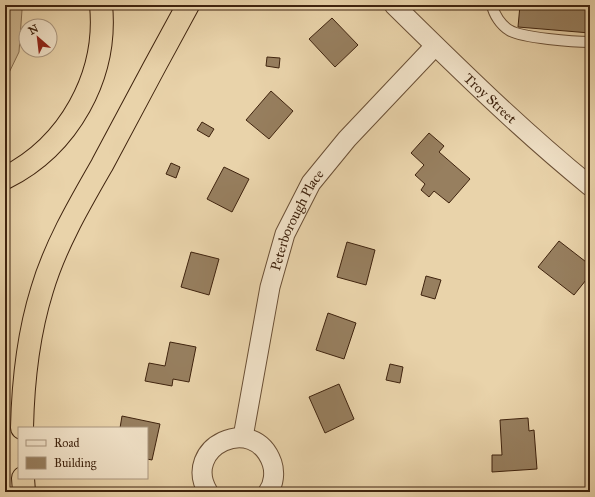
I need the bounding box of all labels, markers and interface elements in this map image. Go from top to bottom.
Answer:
north arrow [18,18,58,58]
text: N [26,21,41,38]
street label: Troy Street [460,69,520,127]
street label: Peterborough Place [267,166,327,272]
legend [18,427,148,479]
text: Road [54,436,80,450]
text: Building [54,456,97,471]

